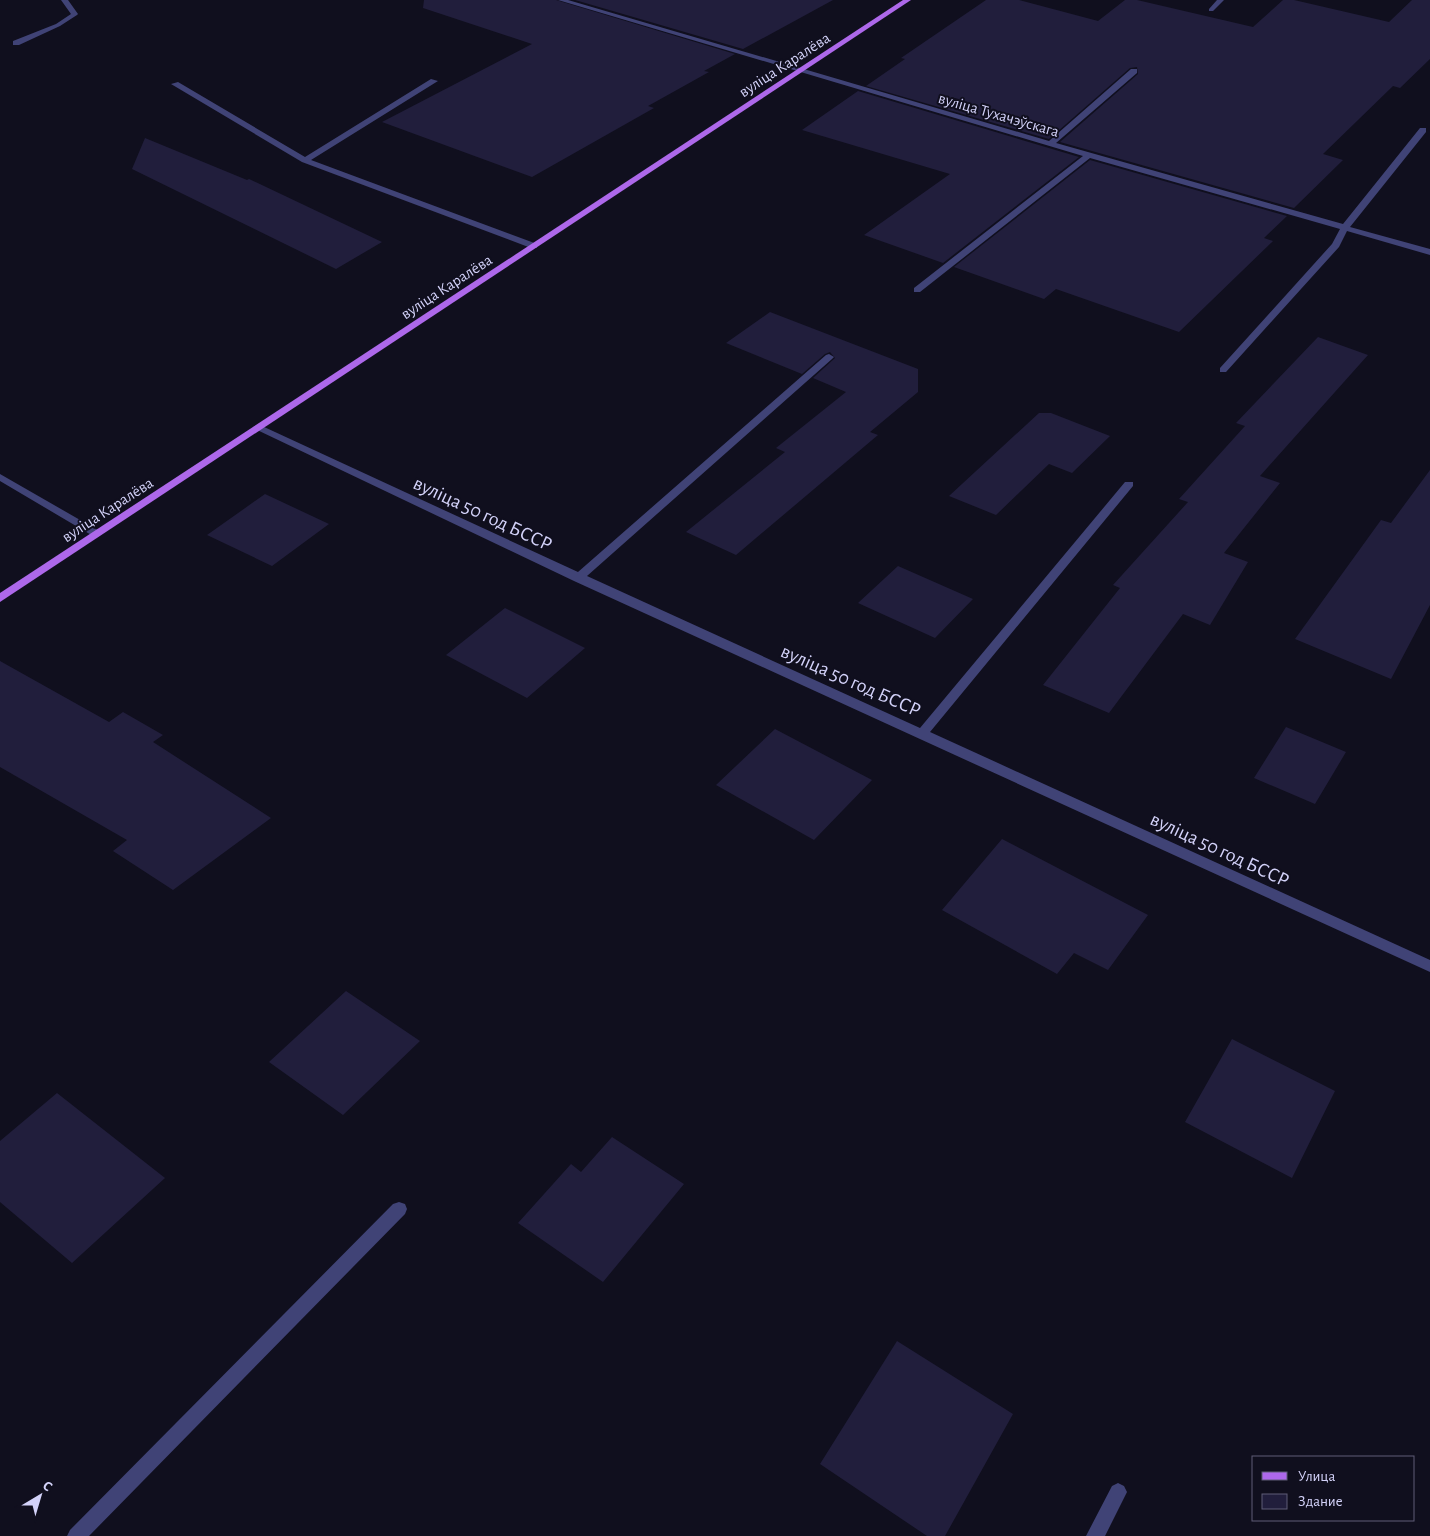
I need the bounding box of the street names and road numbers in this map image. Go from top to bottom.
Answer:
street label: вуліца Каралёва [736,30,833,101]
street label: вуліца Тухачэўскага [936,90,1061,141]
street label: вуліца Каралёва [398,252,495,323]
street label: вуліца 50 год БССР [410,473,555,555]
street label: вуліца Каралёва [59,475,156,546]
street label: вуліца 50 год БССР [778,641,923,721]
street label: вуліца 50 год БССР [1147,809,1292,891]

